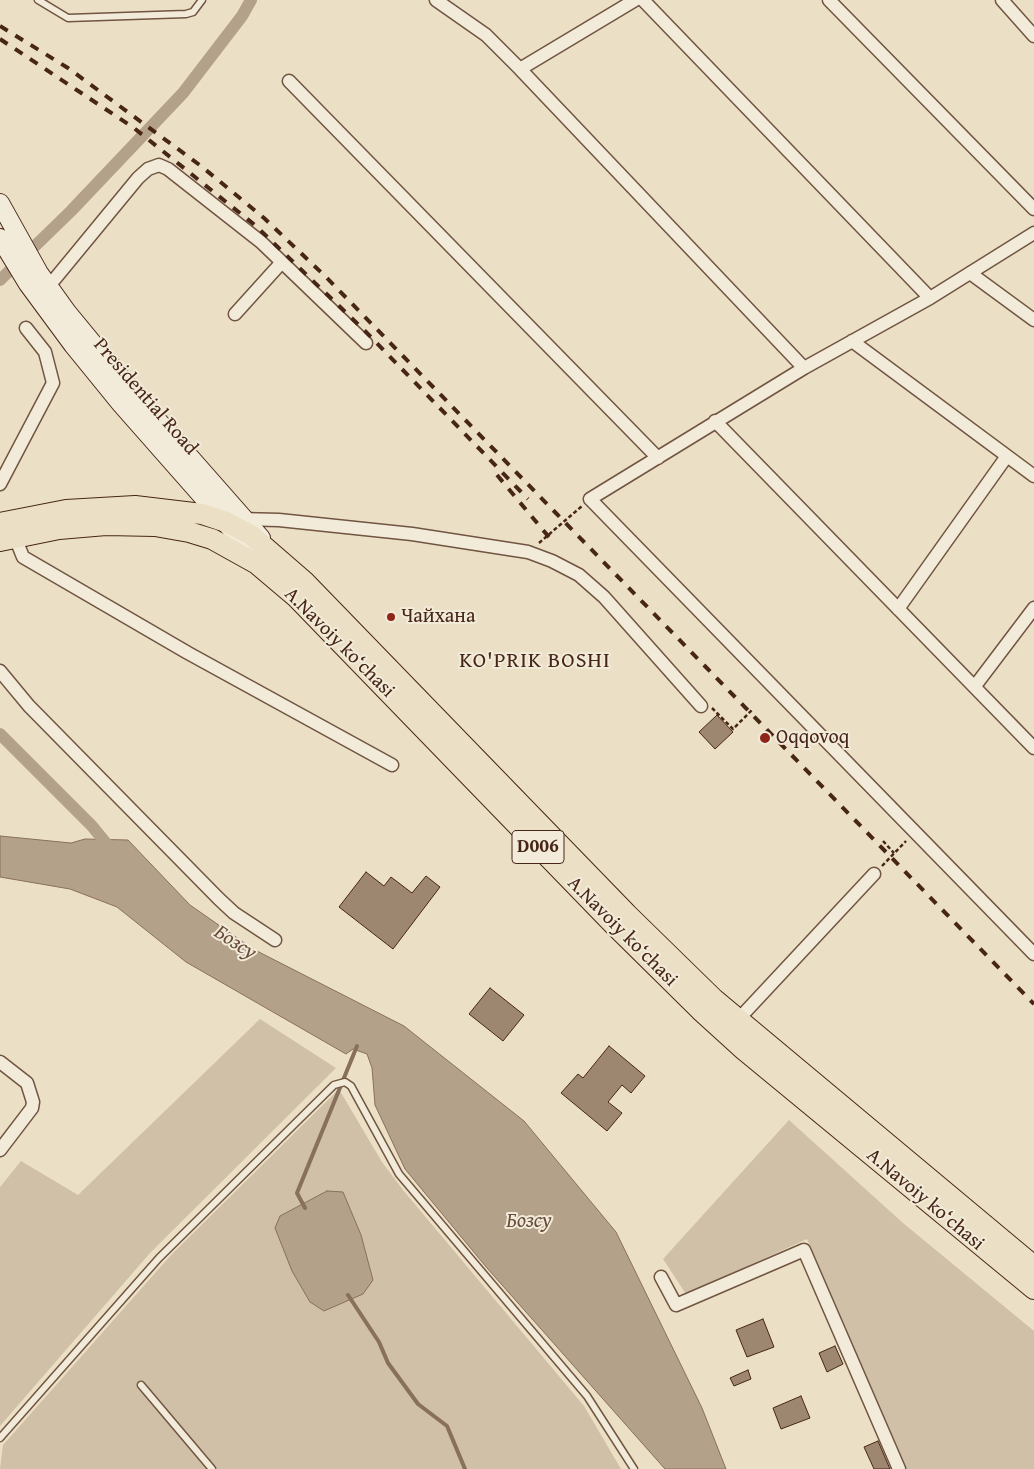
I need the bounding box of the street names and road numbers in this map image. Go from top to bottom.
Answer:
street label: Presidential Road [88,334,202,460]
street label: A.Navoiy ko‘chasi [279,583,399,703]
road number: D006 [512,830,564,864]
street label: A.Navoiy ko‘chasi [562,872,682,992]
street label: A.Navoiy ko‘chasi [861,1144,989,1256]

